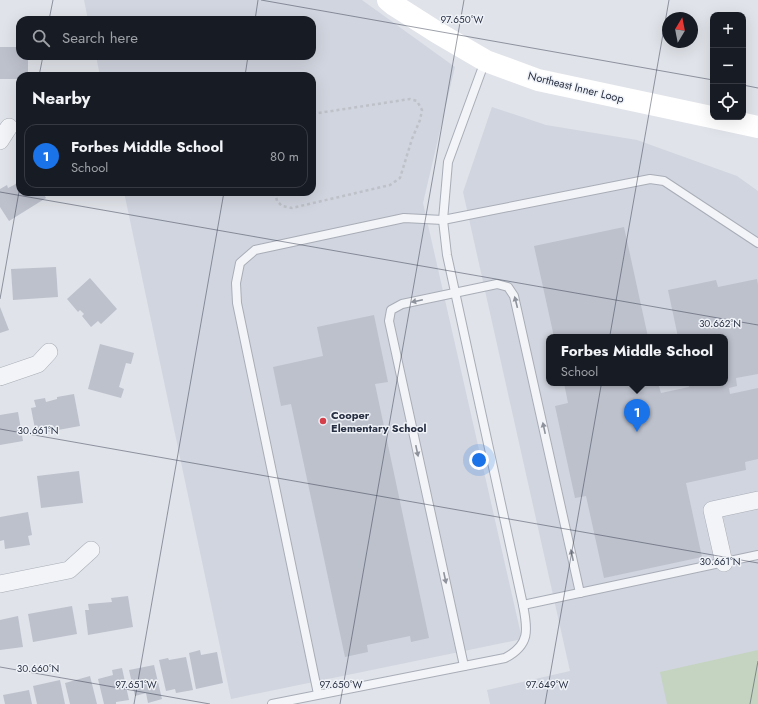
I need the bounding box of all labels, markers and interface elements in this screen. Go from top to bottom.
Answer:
text: 97.650°W [441,12,483,27]
north arrow [662,12,698,48]
map controls [710,12,746,120]
button: + [710,12,746,48]
search box [16,16,316,60]
icon: search [30,27,52,49]
text: Search here [62,27,138,49]
button: − [710,48,746,84]
street label: Northeast Inner Loop [526,67,626,107]
button: locate [710,84,746,120]
text: Nearby [32,86,90,110]
text: Forbes Middle School [71,136,223,158]
text: 1 [43,147,49,166]
text: 80 m [270,147,299,166]
text: School [71,158,108,177]
one-way arrow [512,295,518,308]
one-way arrow [410,298,423,304]
text: 30.662°N [699,316,741,331]
popup [546,334,728,386]
text: Forbes Middle School [561,340,713,362]
text: School [561,362,598,381]
pin: 1 [624,399,650,432]
place label: Cooper Elementary School [331,407,426,436]
marker: Cooper Elementary School [318,416,328,426]
one-way arrow [540,422,546,435]
text: 30.661°N [17,423,59,438]
one-way arrow [415,445,421,457]
your location [469,450,489,470]
one-way arrow [568,549,574,561]
text: 30.661°N [699,554,741,569]
one-way arrow [442,572,448,584]
text: 30.660°N [17,661,59,676]
text: 97.651°W [115,677,157,692]
text: 97.650°W [320,677,362,692]
text: 97.649°W [526,677,568,692]

